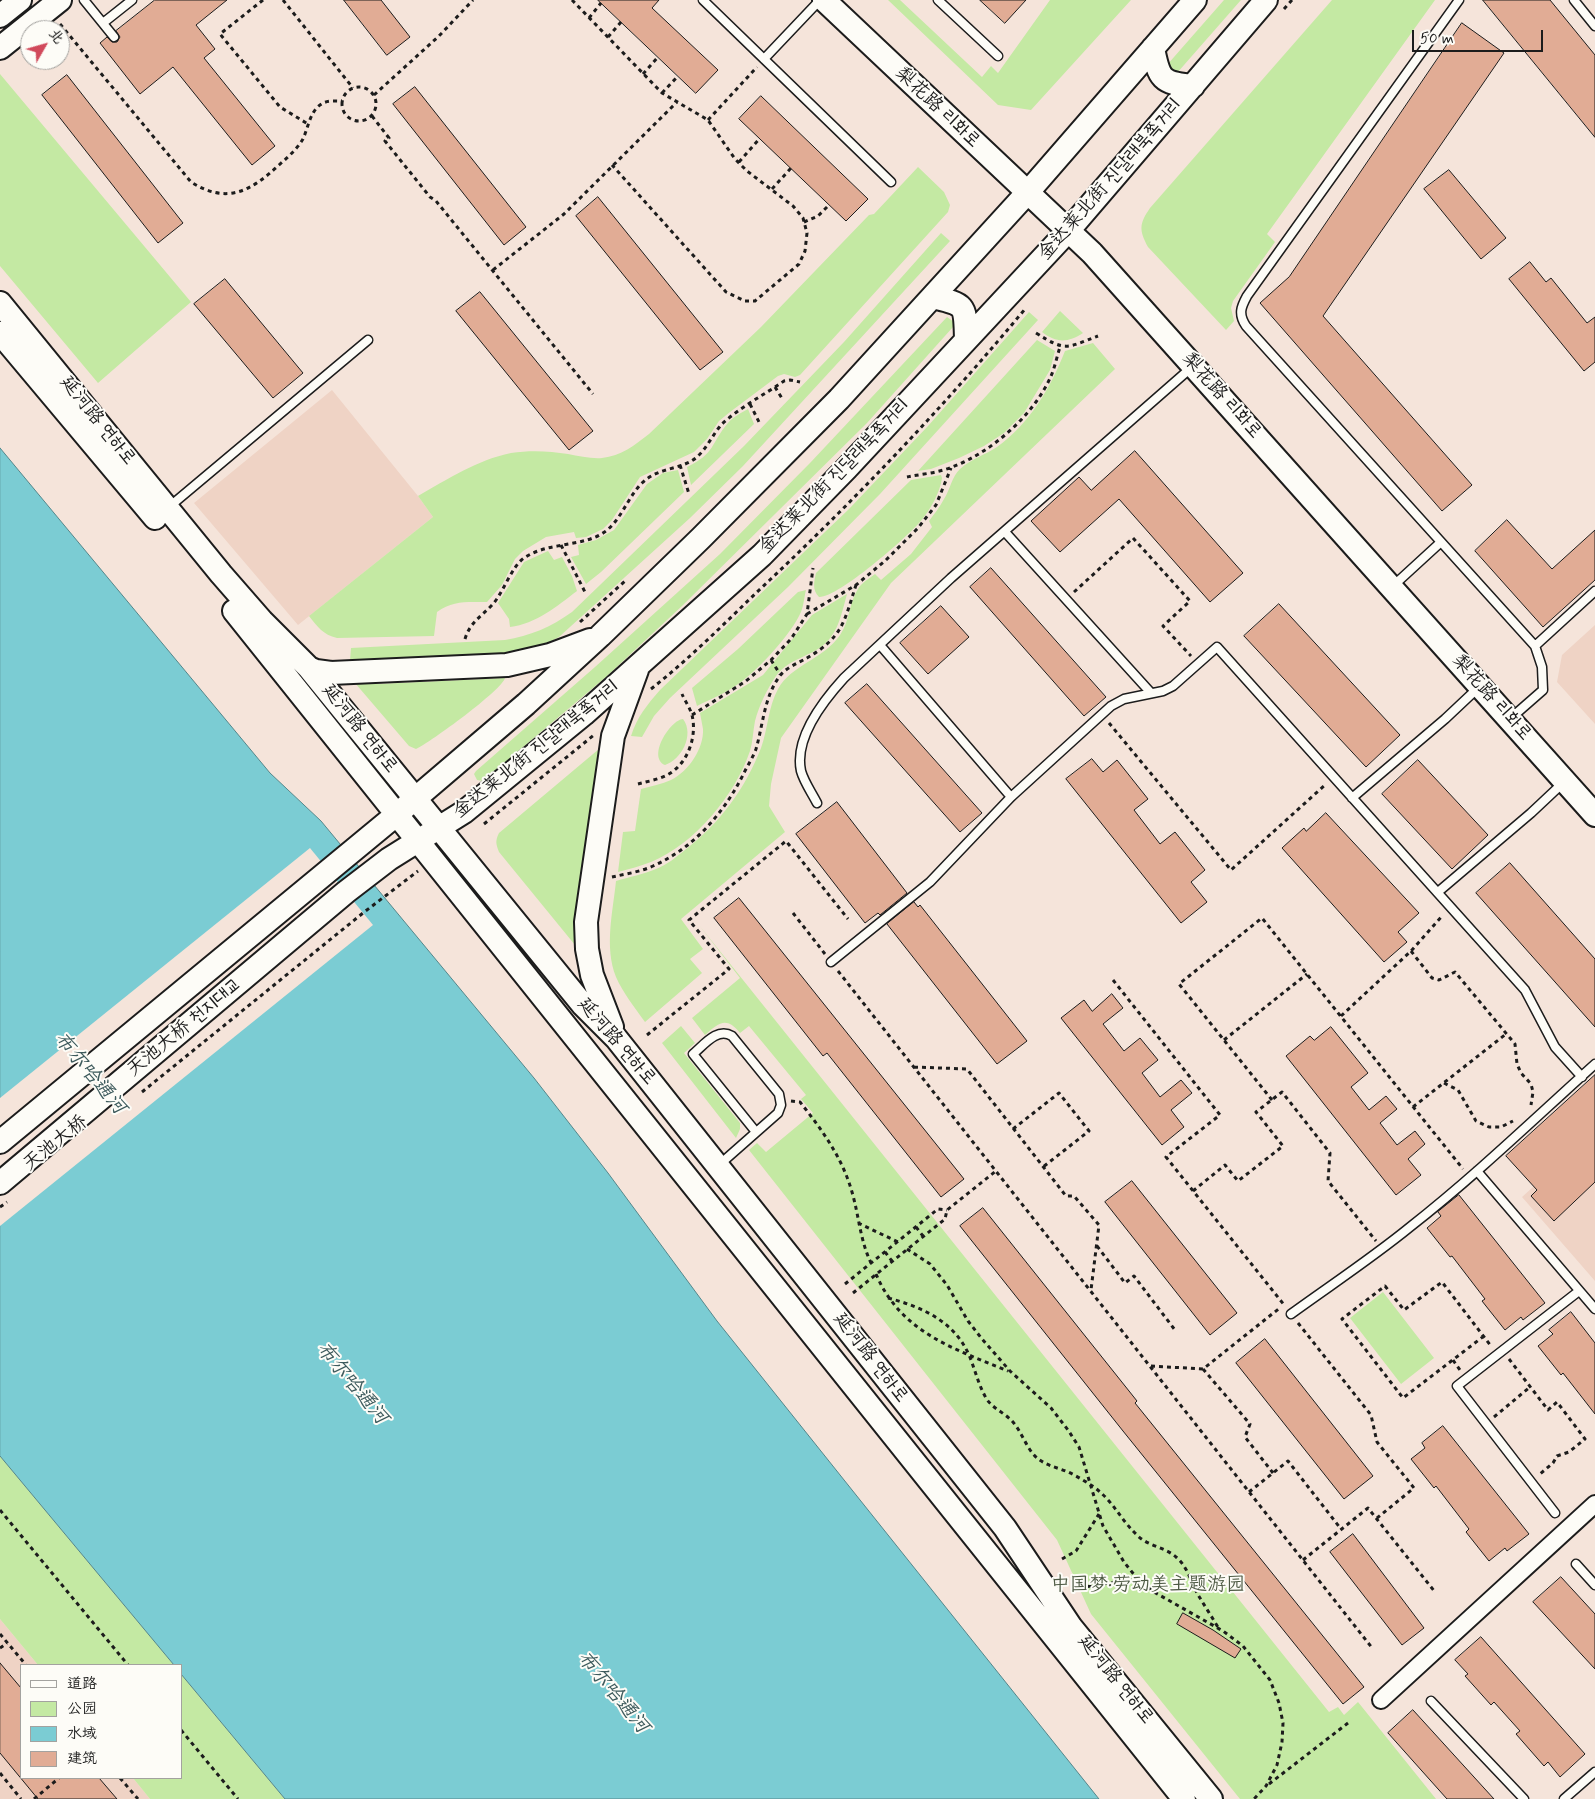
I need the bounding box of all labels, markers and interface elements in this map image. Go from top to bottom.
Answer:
north arrow [20,20,70,70]
scale bar [1415,20,1546,52]
text: 北 [45,25,67,47]
text: 50 m [1420,29,1454,49]
street label: 梨花路 리화로 [890,63,984,153]
street label: 金达莱北街 진달래북쪽거리 [1034,94,1188,266]
street label: 梨花路 리화로 [1176,348,1266,444]
street label: 延河路 연하로 [54,372,140,470]
street label: 金达莱北街 진달래북쪽거리 [755,395,915,559]
street label: 梨花路 리화로 [1446,650,1536,746]
street label: 金达莱北街 진달래북쪽거리 [449,676,625,824]
street label: 延河路 연하로 [316,680,402,778]
street label: 天池大桥 천지대교 [123,974,247,1082]
street label: 延河路 연하로 [572,994,660,1090]
water label: 布尔哈通河 [48,1028,130,1120]
street label: 天池大桥 [19,1111,93,1177]
street label: 延河路 연하로 [828,1308,912,1408]
water label: 布尔哈通河 [310,1338,392,1430]
park label: 中国梦·劳动美主题游园 [1051,1575,1245,1597]
street label: 延河路 연하로 [1072,1631,1158,1729]
water label: 布尔哈通河 [571,1647,653,1739]
legend [20,1664,182,1779]
text: 道路 [67,1674,97,1694]
text: 公园 [67,1699,97,1719]
text: 水域 [67,1724,97,1744]
text: 建筑 [67,1749,97,1769]

